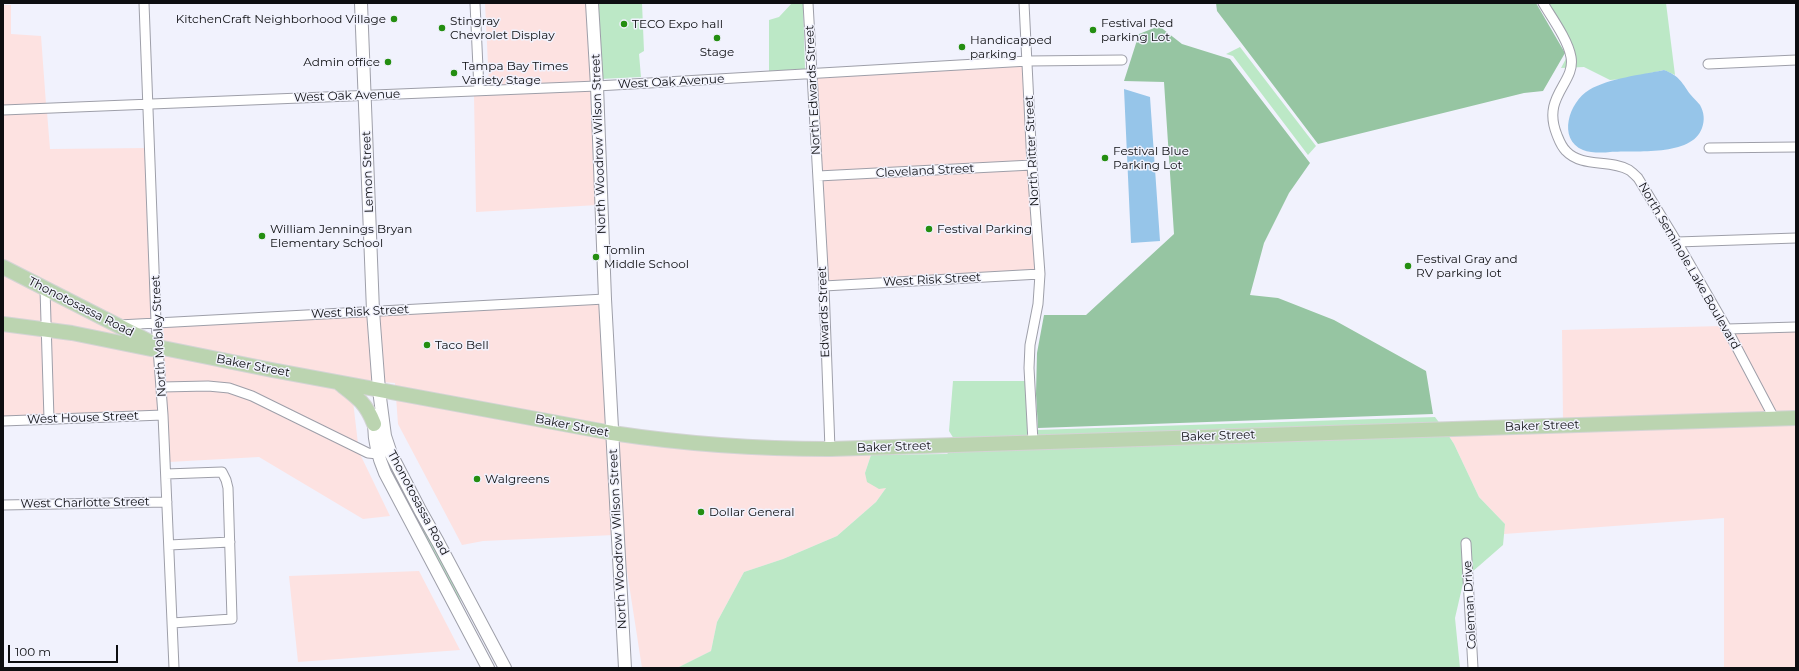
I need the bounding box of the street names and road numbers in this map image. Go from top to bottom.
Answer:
street label: North Edwards Street [802,25,824,155]
street label: North Woodrow Wilson Street [589,54,609,234]
street label: West Oak Avenue [617,72,725,92]
street label: West Oak Avenue [294,87,400,105]
street label: North Ritter Street [1022,95,1042,207]
street label: Lemon Street [359,131,377,213]
street label: Cleveland Street [875,161,975,181]
street label: North Seminole Lake Boulevard [1635,180,1743,352]
street label: Edwards Street [815,266,833,358]
street label: West Risk Street [883,270,981,290]
street label: Thonotosassa Road [26,274,136,340]
street label: North Mobley Street [149,275,169,397]
street label: West Risk Street [311,302,409,322]
street label: Baker Street [215,352,291,380]
street label: West House Street [27,409,139,427]
street label: Baker Street [534,412,610,440]
street label: Baker Street [1505,418,1579,434]
street label: Baker Street [1181,428,1255,444]
street label: Baker Street [857,439,931,455]
street label: Thonotosassa Road [384,448,452,558]
street label: North Woodrow Wilson Street [606,449,630,629]
street label: West Charlotte Street [20,495,150,511]
street label: Coleman Drive [1460,560,1480,650]

